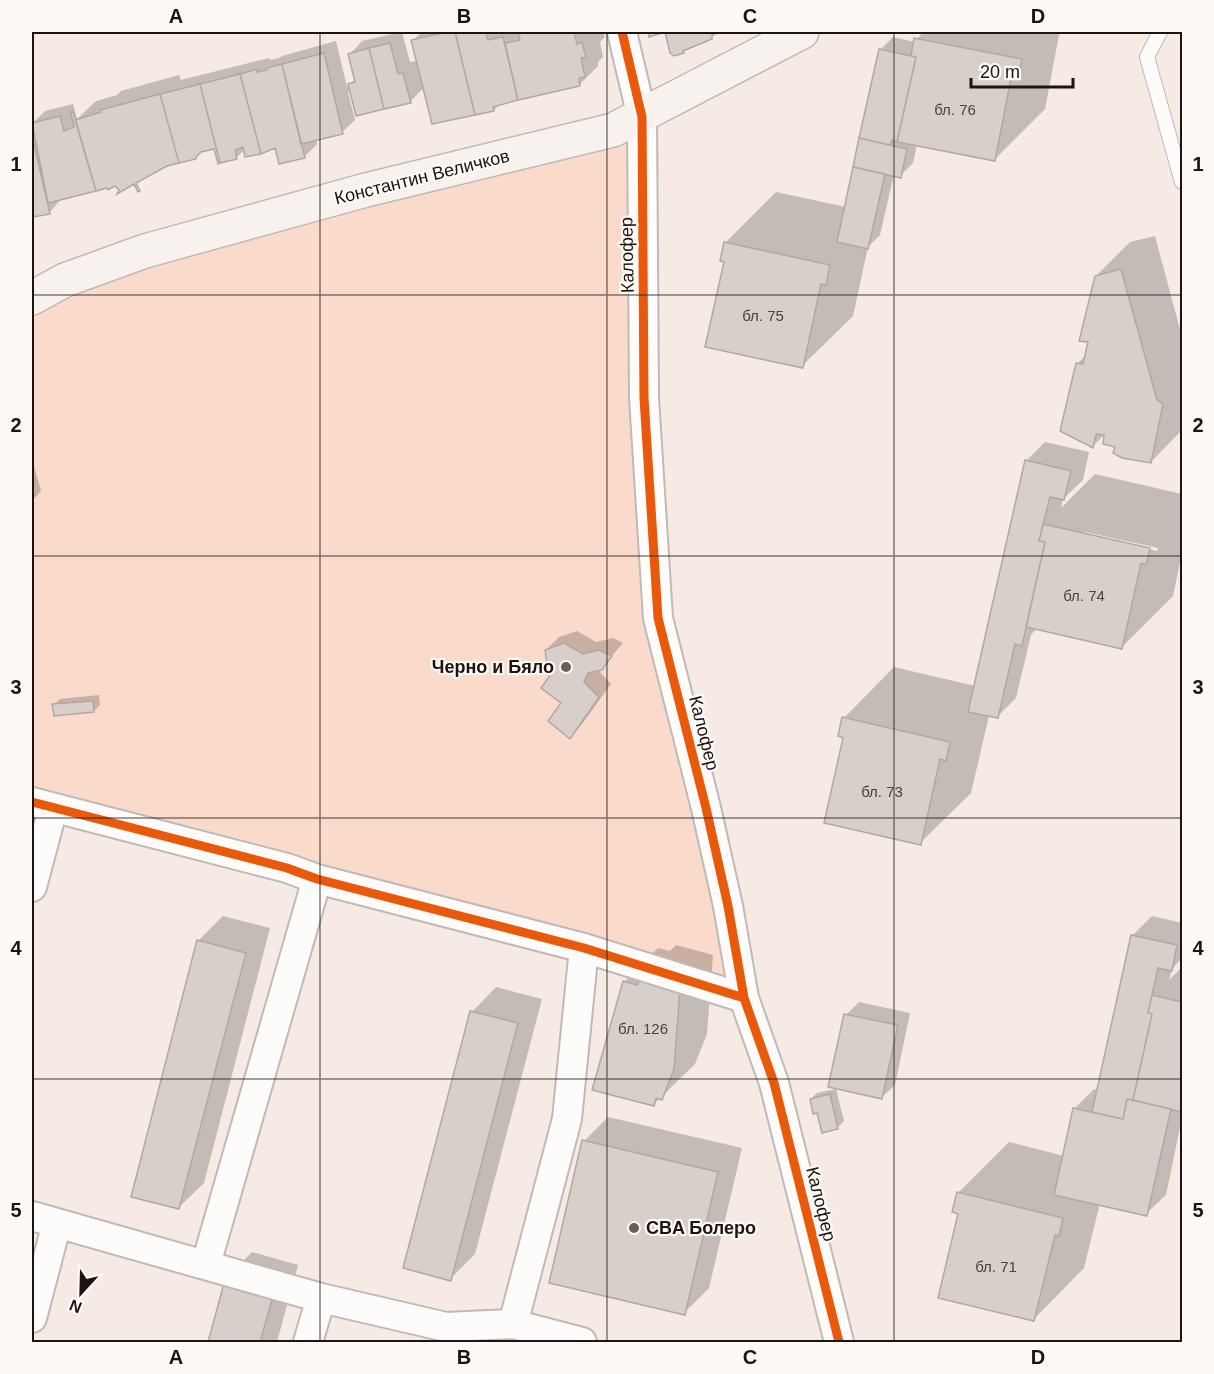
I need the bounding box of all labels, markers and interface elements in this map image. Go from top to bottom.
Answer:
text: A [169,5,183,27]
text: B [457,5,471,27]
text: C [743,5,757,27]
text: D [1031,5,1045,27]
scale bar [971,51,1073,89]
text: 20 m [980,62,1020,82]
house number: бл. 76 [934,101,976,118]
street label: Константин Величков [332,146,512,208]
text: 1 [10,153,22,175]
text: 1 [1192,153,1204,175]
street label: Калофер [616,217,638,293]
house number: бл. 75 [742,307,784,324]
text: 2 [10,414,22,436]
text: 2 [1192,414,1204,436]
house number: бл. 74 [1063,587,1105,604]
place label: Черно и Бяло [432,657,554,677]
marker: Черно и Бяло [559,660,573,674]
text: 3 [10,676,22,698]
text: 3 [1192,676,1204,698]
street label: Калофер [685,694,723,772]
house number: бл. 73 [861,783,903,800]
text: 4 [10,937,22,959]
text: 4 [1192,937,1204,959]
house number: бл. 126 [618,1020,668,1037]
street label: Калофер [802,1165,840,1243]
text: 5 [10,1199,22,1221]
text: 5 [1192,1199,1204,1221]
place label: CBA Болеро [646,1218,756,1238]
marker: CBA Болеро [627,1221,641,1235]
house number: бл. 71 [975,1258,1017,1275]
north arrow [51,1263,111,1323]
text: N [67,1296,84,1316]
text: A [169,1346,183,1368]
text: B [457,1346,471,1368]
text: C [743,1346,757,1368]
text: D [1031,1346,1045,1368]

